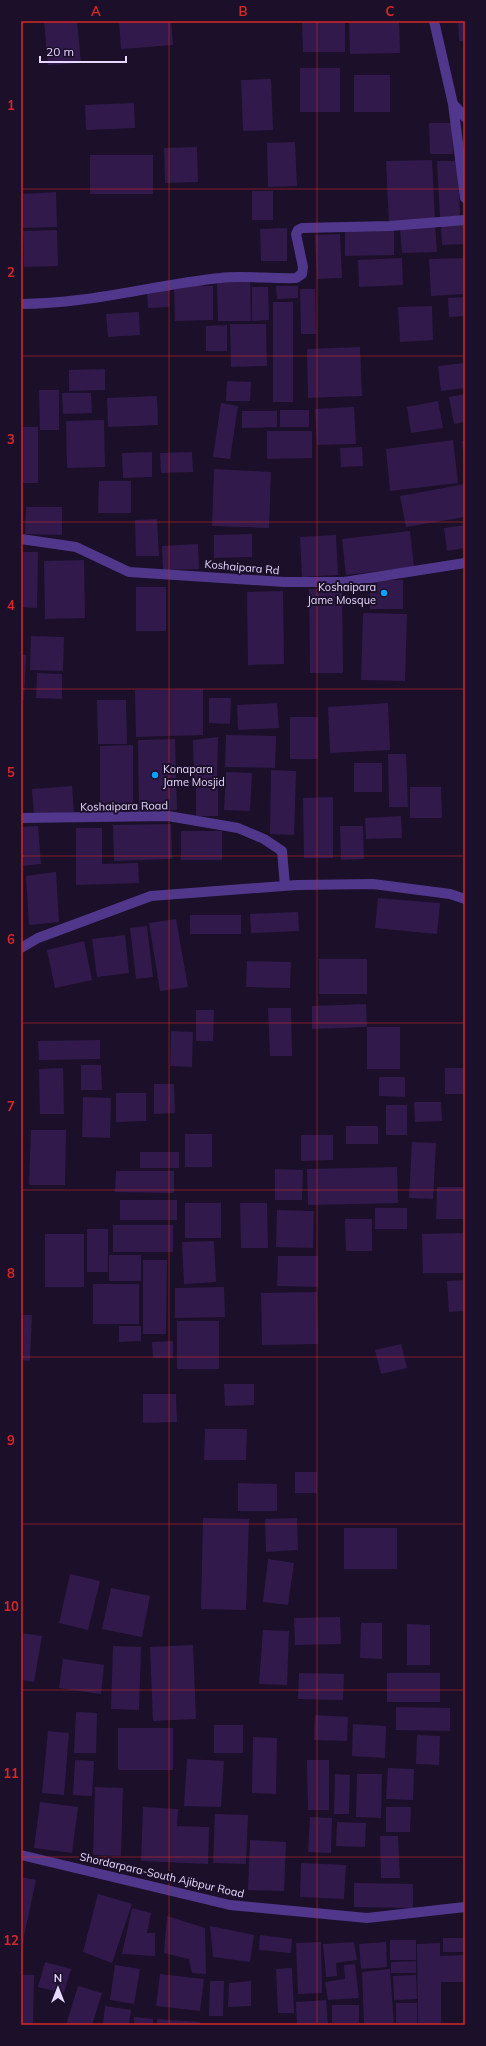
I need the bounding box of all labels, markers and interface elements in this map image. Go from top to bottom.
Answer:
text: A [91,3,101,19]
text: B [239,3,248,19]
text: C [386,3,395,19]
scale bar [40,38,126,64]
text: 20 m [46,44,74,59]
text: 1 [7,97,15,113]
text: 2 [7,264,15,280]
text: 3 [7,431,15,447]
street label: Koshaipara Rd [204,557,280,577]
place label: Koshaipara Jame Mosque [307,580,376,607]
marker: Koshaipara Jame Mosque [379,588,389,598]
text: 4 [7,597,15,613]
place label: Konapara Jame Mosjid [163,762,225,789]
text: 5 [7,764,15,780]
marker: Konapara Jame Mosjid [150,770,160,780]
street label: Koshaipara Road [80,798,168,814]
text: 6 [7,931,15,947]
text: 7 [7,1098,15,1114]
text: 8 [7,1265,15,1281]
text: 9 [7,1432,15,1448]
text: 10 [3,1598,19,1614]
text: 11 [3,1765,19,1781]
street label: Shordarpara-South Ajibpur Road [78,1849,246,1901]
text: 12 [3,1932,19,1948]
north arrow [38,1968,78,2008]
text: N [54,1971,62,1985]

